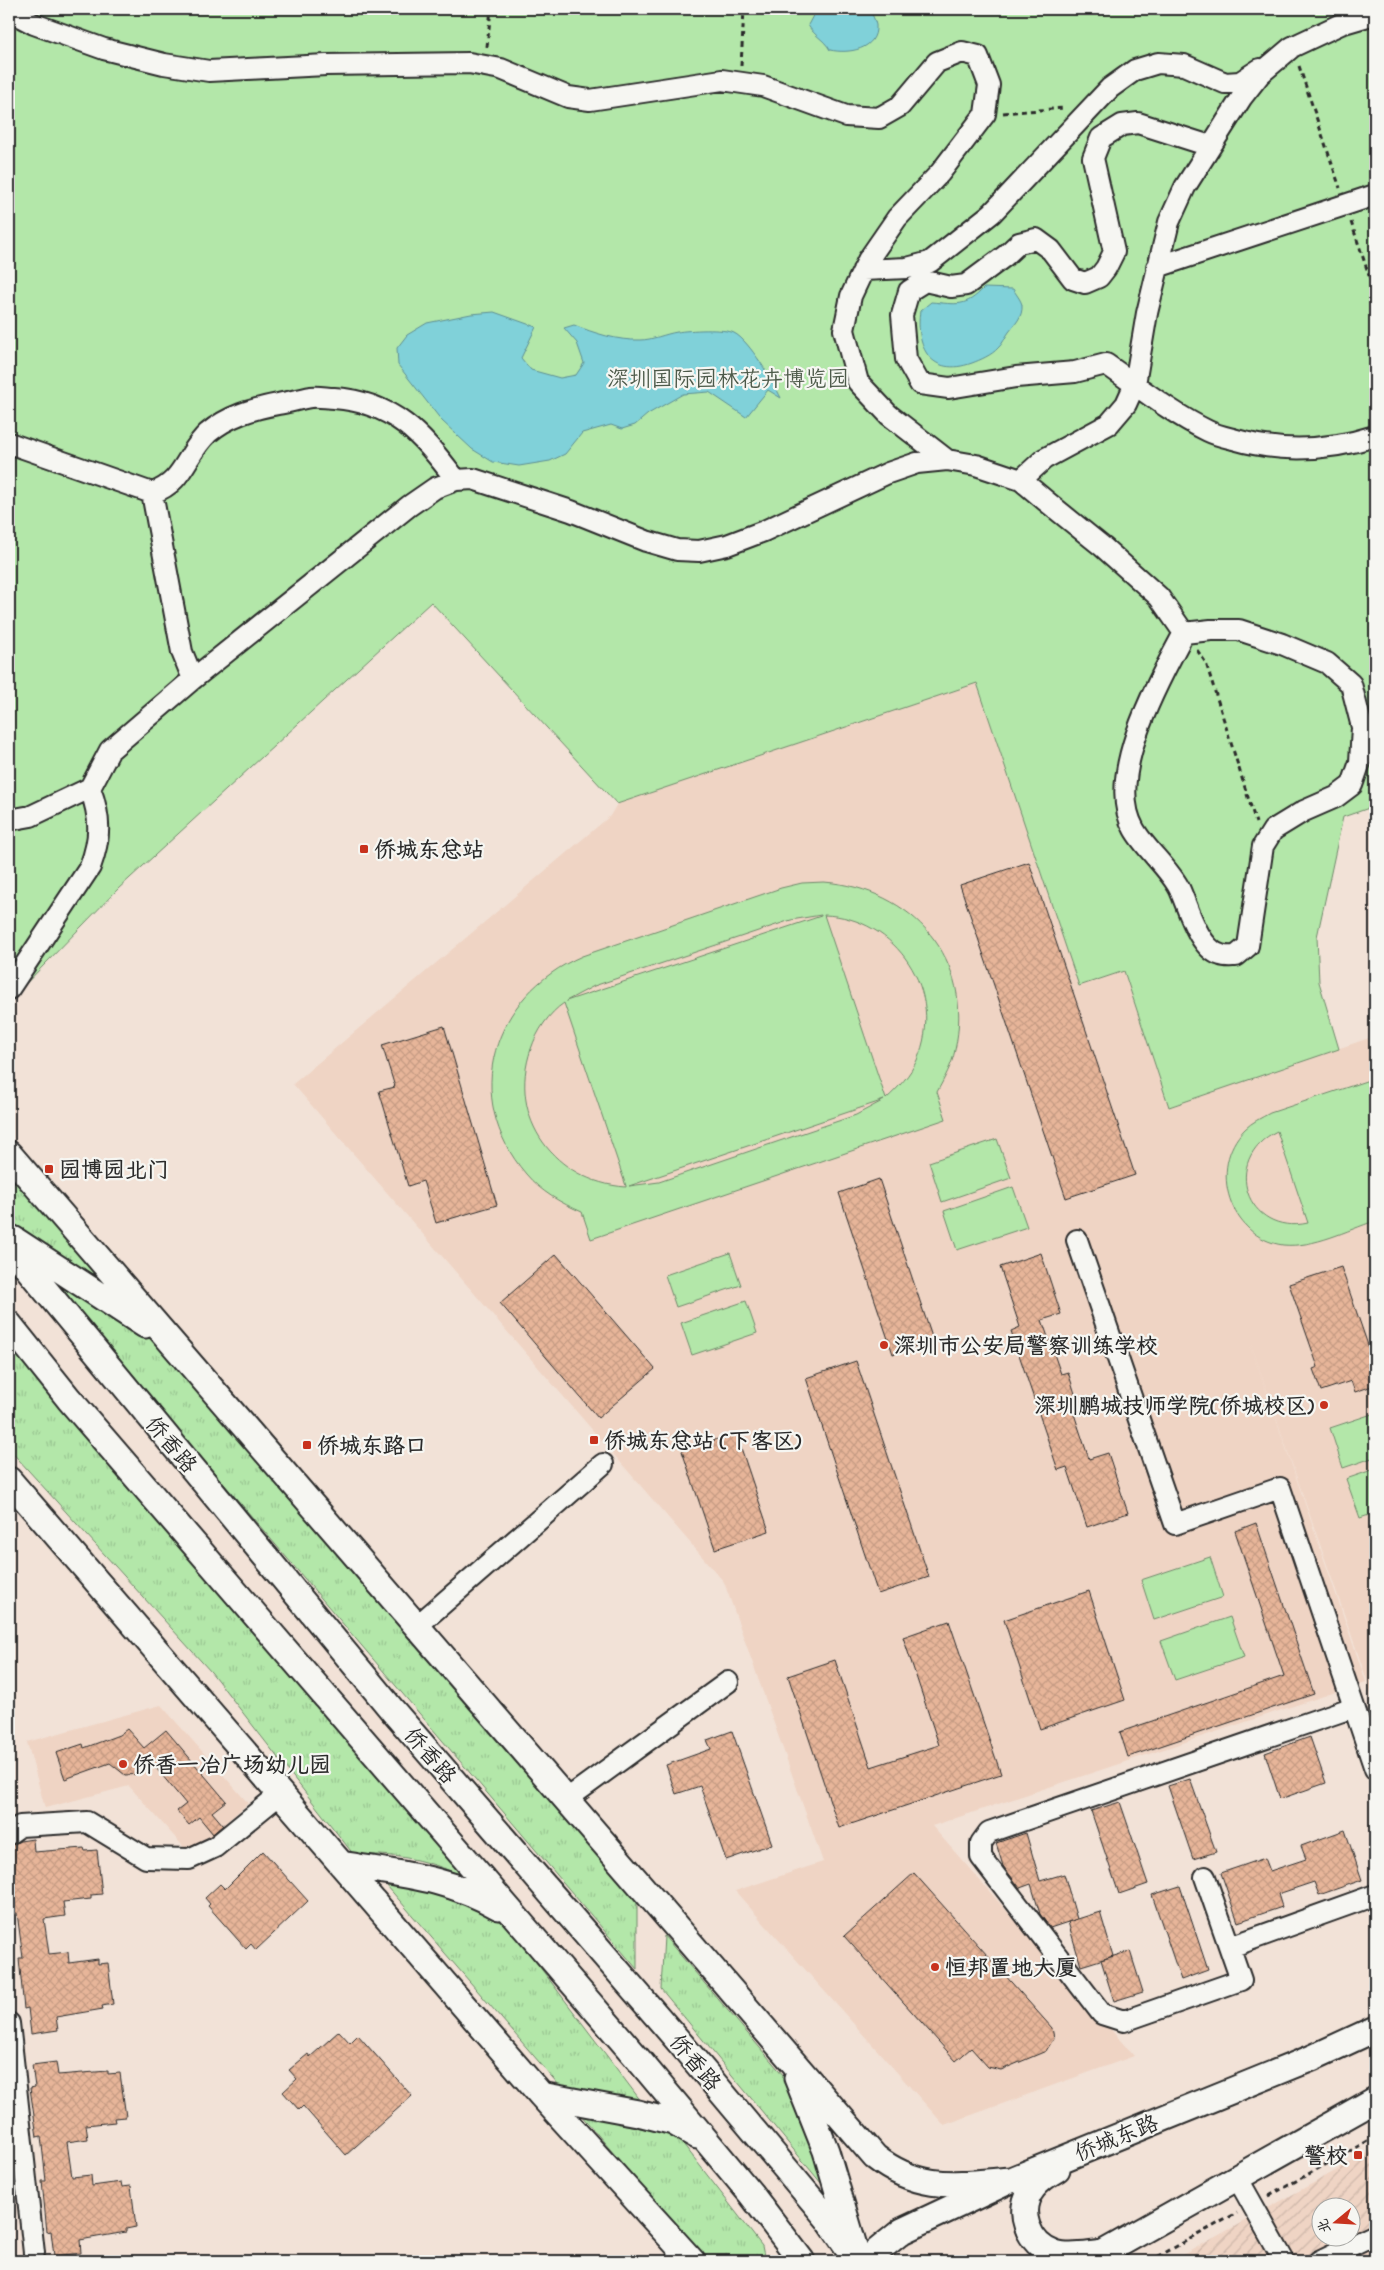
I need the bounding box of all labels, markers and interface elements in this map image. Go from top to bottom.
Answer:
park label: 深圳国际园林花卉博览园 [607,365,849,397]
place label: 侨城东总站 [374,836,484,868]
marker: 侨城东总站 [358,843,370,855]
place label: 园博园北门 [59,1156,169,1188]
marker: 园博园北门 [43,1163,55,1175]
place label: 深圳市公安局警察训练学校 [894,1332,1158,1364]
marker: 深圳市公安局警察训练学校 [878,1339,890,1351]
place label: 深圳鹏城技师学院(侨城校区) [1034,1392,1315,1424]
marker: 深圳鹏城技师学院(侨城校区) [1318,1399,1330,1411]
street label: 侨香路 [136,1410,203,1481]
place label: 侨城东总站 (下客区) [604,1427,802,1459]
place label: 侨城东路口 [317,1432,427,1464]
marker: 侨城东总站 (下客区) [588,1434,600,1446]
marker: 侨城东路口 [301,1439,313,1451]
street label: 侨香路 [395,1722,462,1792]
place label: 侨香一冶广场幼儿园 [133,1751,331,1783]
marker: 侨香一冶广场幼儿园 [117,1758,129,1770]
place label: 恒邦置地大厦 [945,1954,1077,1986]
marker: 恒邦置地大厦 [929,1961,941,1973]
street label: 侨香路 [660,2028,727,2099]
street label: 侨城东路 [1070,2108,1164,2171]
place label: 警校 [1304,2142,1348,2174]
marker: 警校 [1352,2149,1364,2161]
north arrow [1312,2198,1362,2248]
text: 北 [1313,2216,1337,2235]

